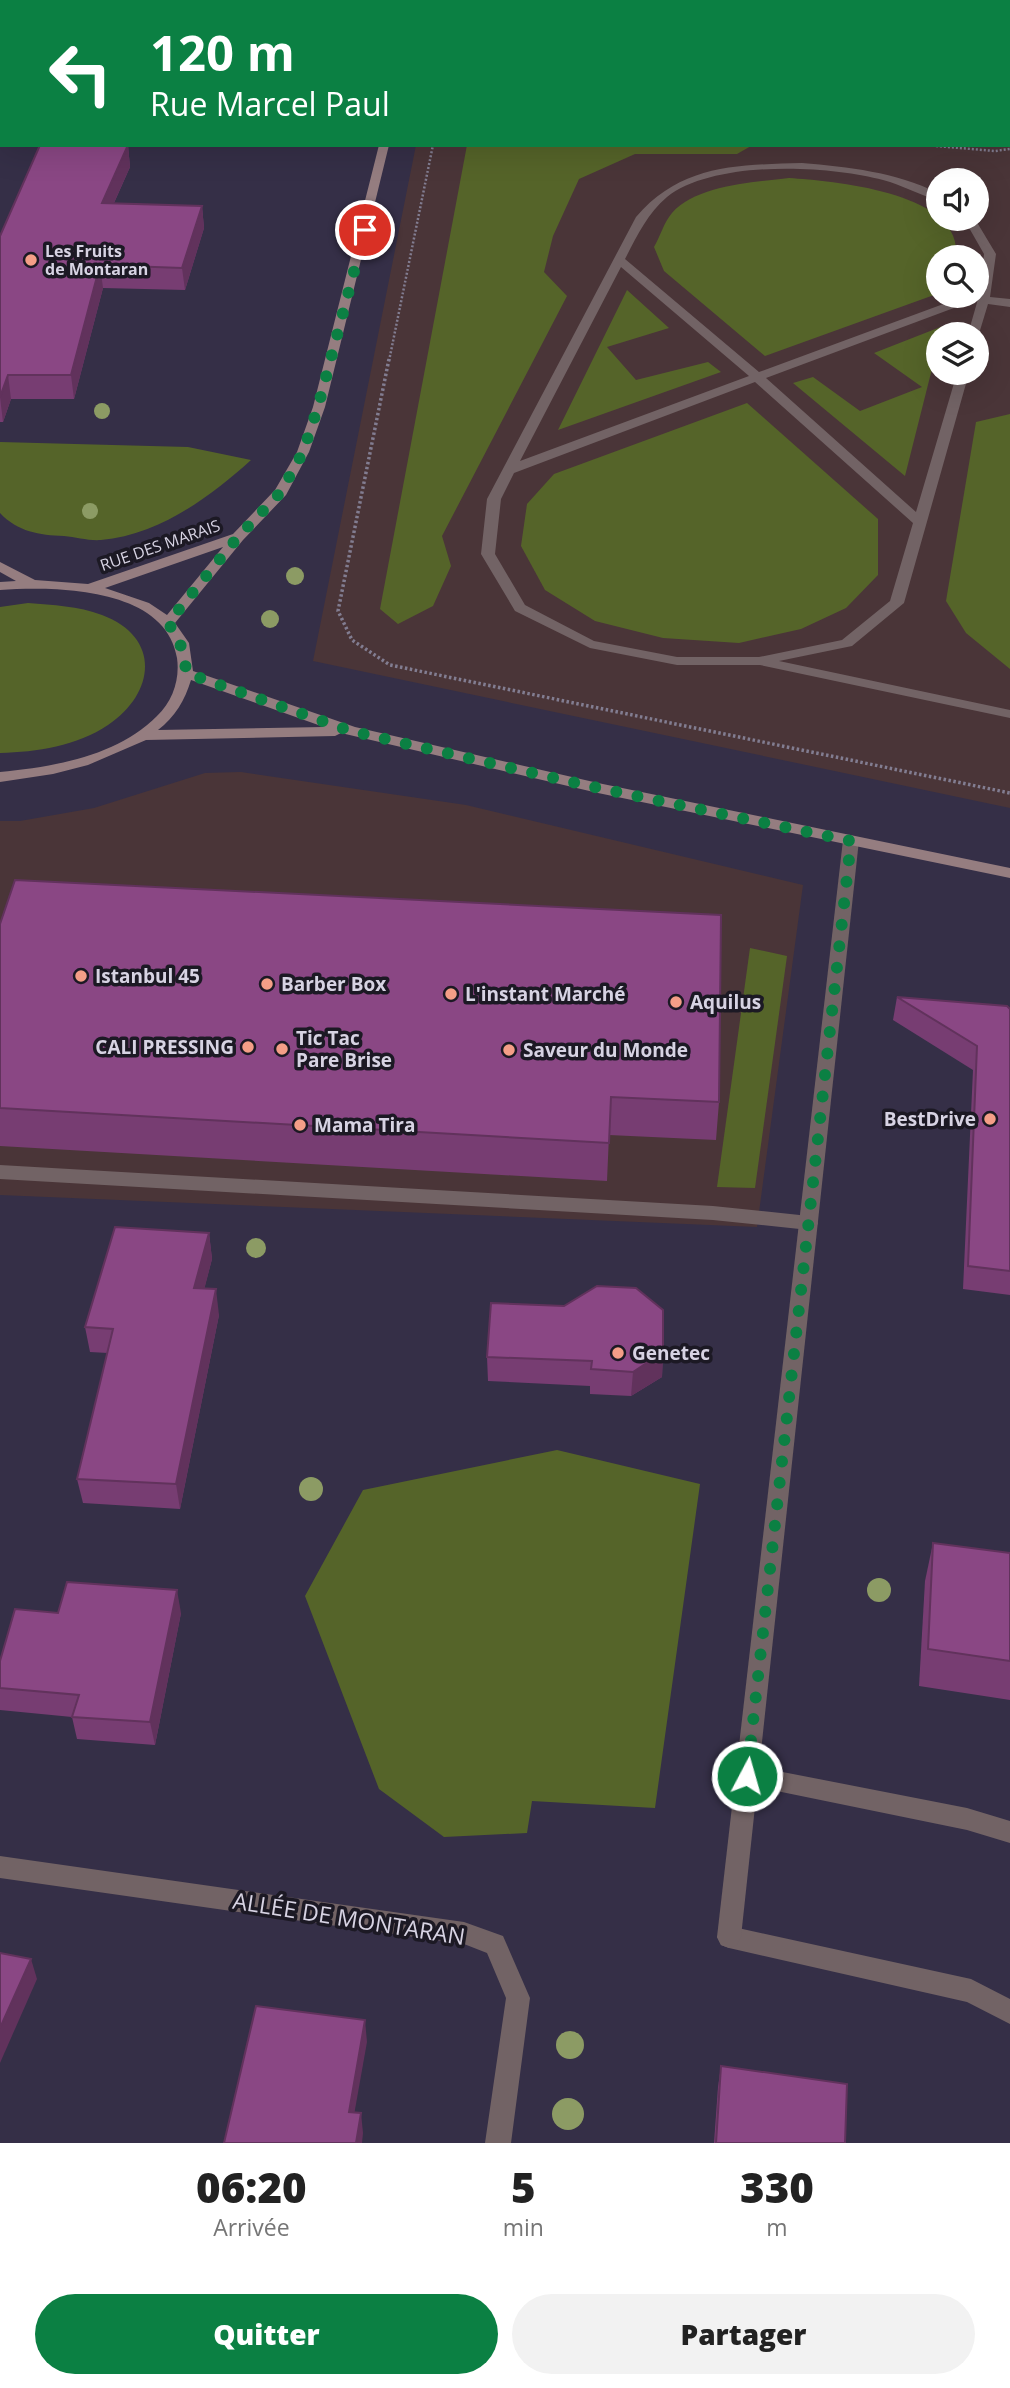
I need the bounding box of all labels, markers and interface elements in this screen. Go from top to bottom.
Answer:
text: 120 m [150,19,295,85]
icon: left [35,28,126,119]
text: Rue Marcel Paul [150,82,390,125]
map controls [926,168,989,385]
button: sound [926,168,989,231]
pin [335,200,395,260]
icon: arrive [346,211,384,249]
place label: Les Fruits de Montaran [45,240,148,280]
button: search [926,245,989,308]
marker: Les Fruits de Montaran [23,252,39,268]
button: layers [926,322,989,385]
street label: RUE DES MARAIS [97,514,223,576]
place label: Istanbul 45 [95,963,200,989]
marker: Istanbul 45 [73,968,89,984]
place label: Barber Box [281,971,386,997]
marker: Barber Box [259,976,275,992]
place label: L'instant Marché [465,981,625,1007]
marker: L'instant Marché [443,986,459,1002]
place label: Aquilus [690,989,761,1015]
marker: Aquilus [668,994,684,1010]
place label: Tic Tac Pare Brise [296,1025,392,1073]
place label: CALI PRESSING [95,1034,234,1060]
place label: Saveur du Monde [523,1037,688,1063]
marker: CALI PRESSING [240,1039,256,1055]
marker: Tic Tac Pare Brise [274,1041,290,1057]
marker: Saveur du Monde [501,1042,517,1058]
place label: BestDrive [884,1106,976,1132]
marker: BestDrive [982,1111,998,1127]
place label: Mama Tira [314,1112,415,1138]
marker: Mama Tira [292,1117,308,1133]
place label: Genetec [632,1340,710,1366]
marker: Genetec [610,1345,626,1361]
position arrow [710,1739,784,1813]
street label: ALLÉE DE MONTARAN [231,1884,467,1952]
text: 06:20 [196,2158,307,2215]
text: 5 [511,2158,536,2215]
text: 330 [740,2158,814,2215]
text: Arrivée [213,2211,290,2243]
text: min [503,2211,544,2243]
text: m [766,2211,788,2243]
button: Quitter [35,2294,498,2374]
button: Partager [512,2294,975,2374]

